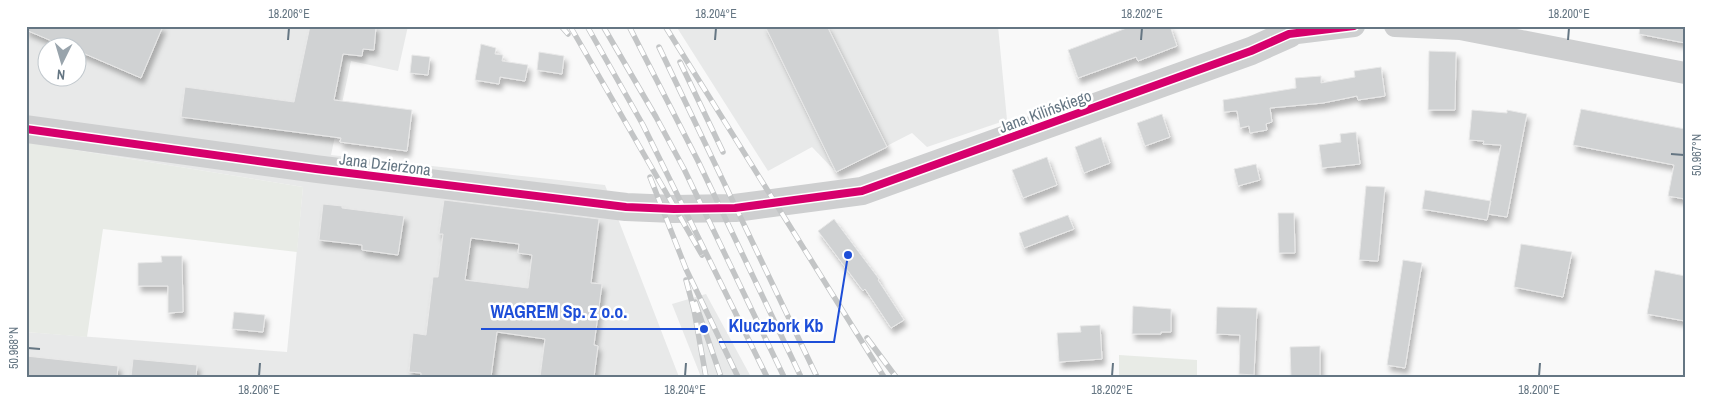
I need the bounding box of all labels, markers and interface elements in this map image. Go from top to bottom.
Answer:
text: 18.206°E [268,6,310,22]
text: 18.204°E [695,6,737,22]
text: 18.202°E [1121,6,1163,22]
text: 18.200°E [1548,6,1590,22]
north arrow [38,38,88,88]
text: N [56,66,66,84]
street label: Jana Kilińskiego [996,84,1094,138]
text: 50.967°N [1689,134,1705,176]
street label: Jana Dzierżona [338,147,433,181]
callout: WAGREM Sp. z o.o. [481,296,637,329]
text: WAGREM Sp. z o.o. [491,299,627,324]
callout: Kluczbork Kb [719,309,834,342]
text: Kluczbork Kb [728,313,824,338]
text: 50.968°N [6,327,22,369]
text: 18.206°E [238,382,280,398]
text: 18.204°E [664,382,706,398]
text: 18.202°E [1091,382,1133,398]
text: 18.200°E [1518,382,1560,398]

